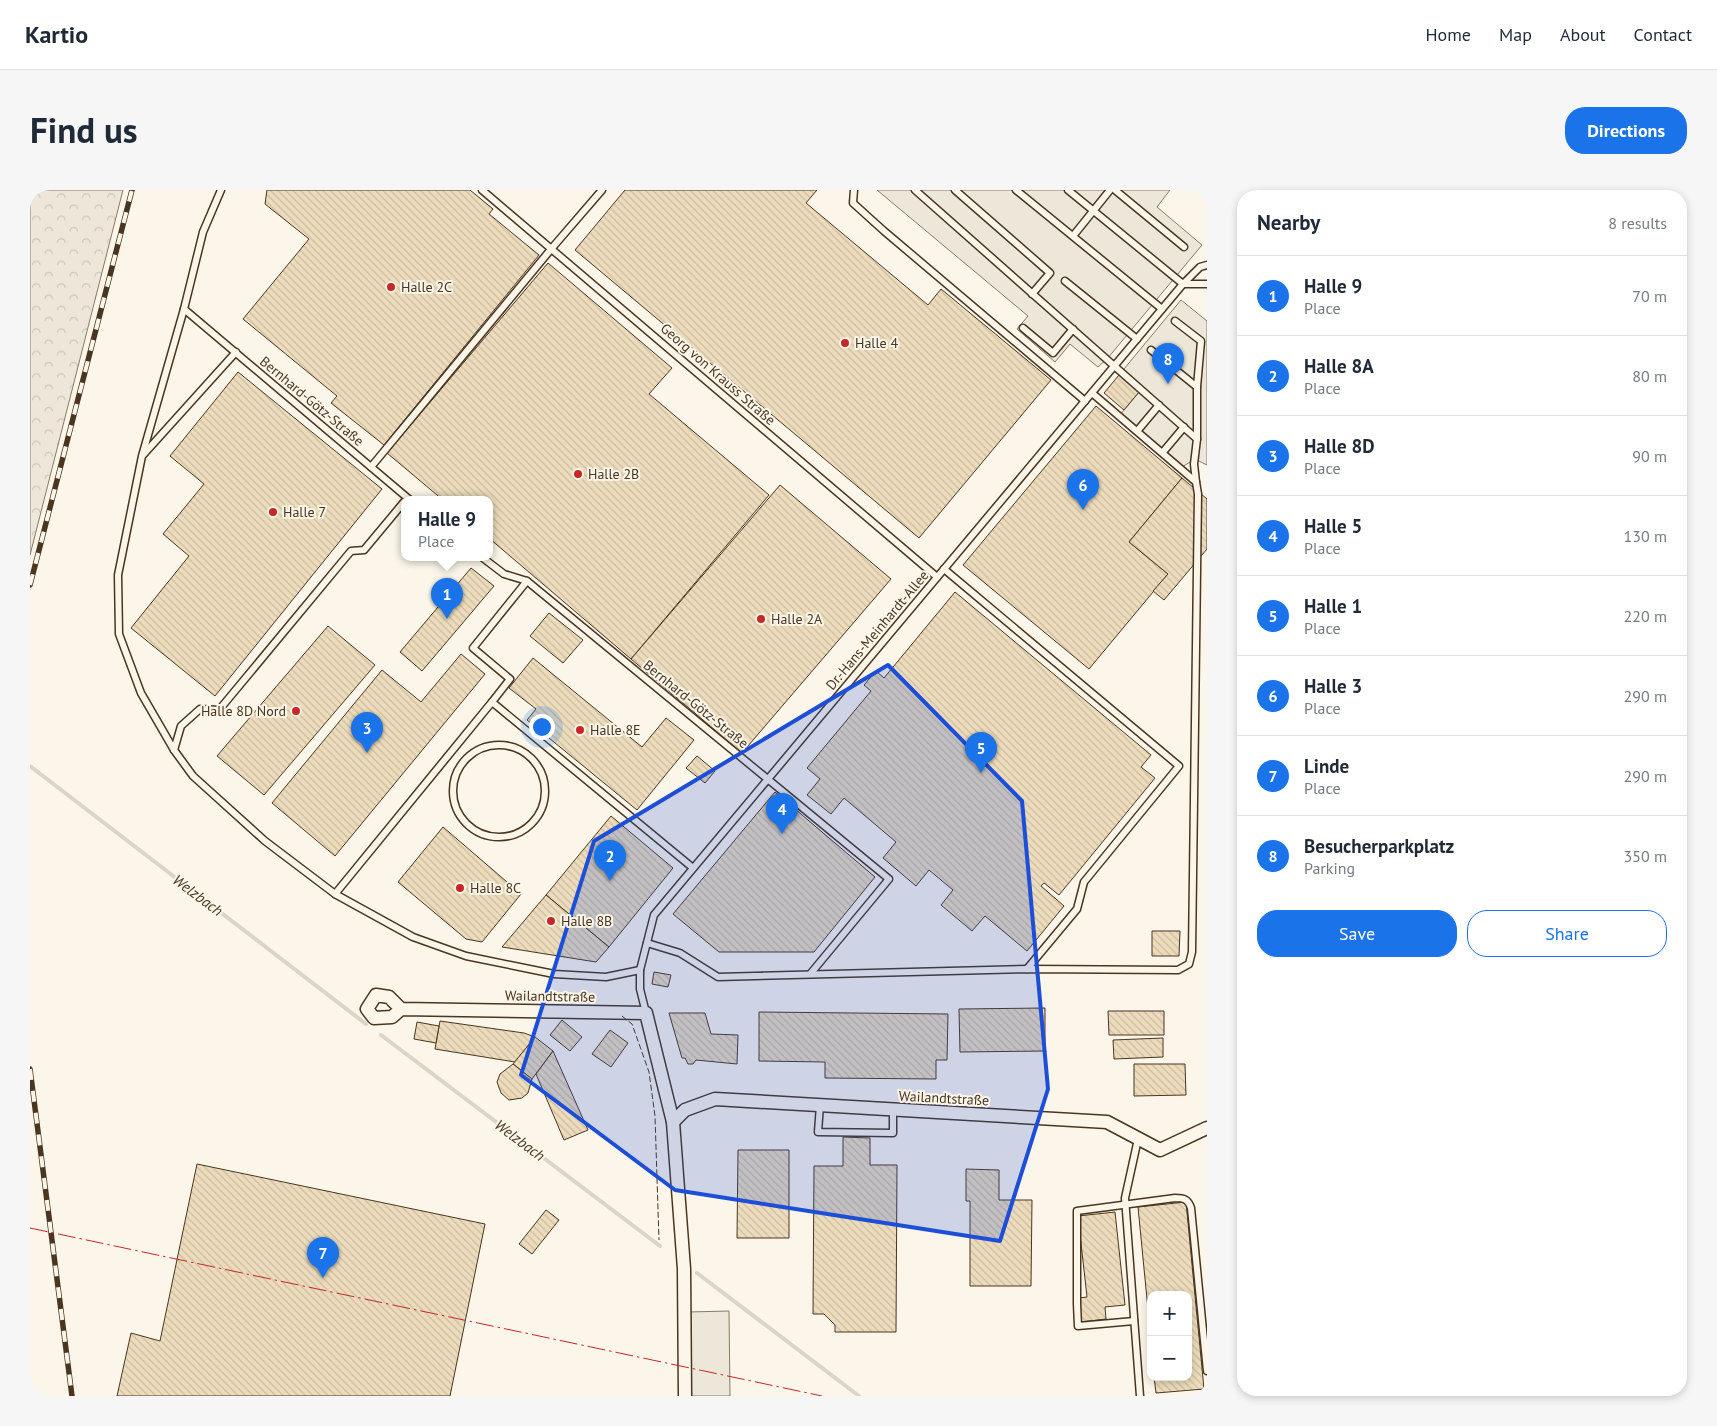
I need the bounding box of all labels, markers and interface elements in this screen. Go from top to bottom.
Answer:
text: Kartio [25,19,88,50]
text: Home [1425,23,1471,46]
text: Map [1499,23,1532,46]
text: About [1560,23,1606,46]
text: Contact [1634,23,1692,46]
text: Find us [30,107,138,153]
button: Directions [1565,107,1687,154]
text: Nearby [1257,209,1320,236]
text: 8 results [1608,213,1667,233]
text: Halle 9 [1304,274,1362,298]
place label: Halle 2C [401,278,452,296]
marker: Halle 2C [385,281,397,293]
text: 1 [1268,286,1278,306]
text: 70 m [1632,286,1667,306]
text: Place [1304,298,1341,318]
street label: Georg von Krauss Straße [657,319,779,429]
place label: Halle 4 [855,334,898,352]
marker: Halle 4 [839,337,851,349]
pin: 8 [1152,343,1184,384]
street label: Bernhard-Götz-Straße [256,352,368,450]
text: Halle 8A [1304,354,1374,378]
text: 2 [1268,366,1278,386]
text: 80 m [1632,366,1667,386]
text: Place [1304,378,1341,398]
text: Halle 8D [1304,434,1375,458]
text: 3 [1268,446,1278,466]
text: 90 m [1632,446,1667,466]
text: Place [1304,458,1341,478]
place label: Halle 2B [588,465,639,483]
marker: Halle 2B [572,468,584,480]
pin: 6 [1067,469,1099,510]
popup [401,496,493,561]
place label: Halle 7 [283,503,326,521]
marker: Halle 7 [267,506,279,518]
text: Halle 9 [418,507,476,531]
text: Halle 5 [1304,514,1362,538]
text: 4 [1268,526,1278,546]
text: 130 m [1624,526,1667,546]
text: Place [418,531,454,551]
text: Place [1304,538,1341,558]
street label: Dr.-Hans-Meinhardt-Allee [822,567,932,693]
pin: 1 [431,578,463,619]
text: Halle 1 [1304,594,1362,618]
text: 5 [1268,606,1278,626]
text: 220 m [1624,606,1667,626]
place label: Halle 2A [771,610,823,628]
marker: Halle 2A [755,613,767,625]
text: Place [1304,618,1341,638]
street label: Bernhard-Götz-Straße [640,656,752,752]
text: Halle 3 [1304,674,1362,698]
text: 6 [1268,686,1278,706]
text: 290 m [1624,686,1667,706]
text: Place [1304,698,1341,718]
place label: Halle 8D Nord [201,702,286,720]
marker: Halle 8D Nord [290,705,302,717]
pin: 3 [351,712,383,753]
your location [529,714,555,740]
place label: Halle 8E [590,721,641,739]
marker: Halle 8E [574,724,586,736]
pin: 5 [965,732,997,773]
text: Linde [1304,754,1349,778]
text: 7 [1268,766,1278,786]
text: 290 m [1624,766,1667,786]
text: Place [1304,778,1341,798]
pin: 4 [766,793,798,834]
text: Besucherparkplatz [1304,834,1454,858]
pin: 2 [594,840,626,881]
text: 8 [1268,846,1278,866]
text: 350 m [1624,846,1667,866]
text: Parking [1304,858,1355,878]
water label: Welzbach [169,870,227,920]
place label: Halle 8C [470,879,521,897]
marker: Halle 8C [454,882,466,894]
button: Save [1257,910,1457,957]
button: Share [1467,910,1667,957]
place label: Halle 8B [561,912,612,930]
marker: Halle 8B [545,915,557,927]
street label: Wailandtstraße [505,986,595,1006]
street label: Wailandtstraße [898,1087,990,1109]
water label: Welzbach [491,1115,549,1165]
pin: 7 [307,1237,339,1278]
map controls [1147,1291,1192,1381]
button: + [1147,1291,1192,1336]
button: − [1147,1336,1192,1381]

